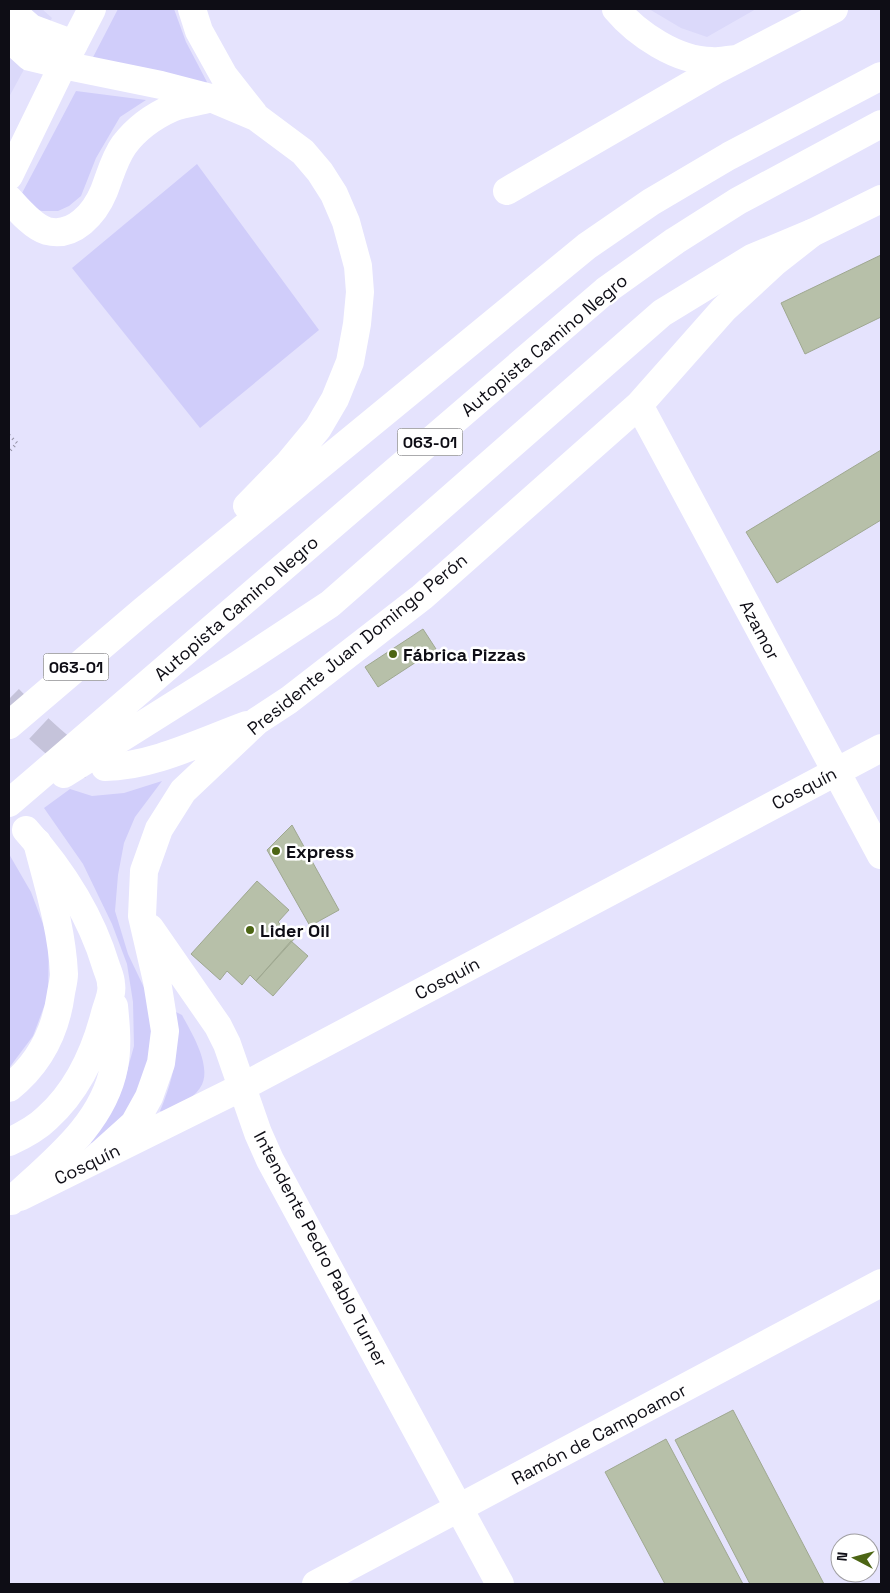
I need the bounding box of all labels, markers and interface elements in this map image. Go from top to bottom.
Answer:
street label: Autopista Camino Negro [456,269,632,421]
road number: 063-01 [398,428,462,456]
street label: Autopista Camino Negro [149,530,323,686]
street label: Presidente Juan Domingo Perón [242,548,472,740]
street label: Azamor [735,596,785,664]
place label: Fábrica Pizzas [403,643,526,666]
marker: Fábrica Pizzas [387,648,399,660]
road number: 063-01 [44,654,108,680]
street label: Cosquín [768,761,840,815]
place label: Express [286,840,354,863]
marker: Express [270,845,282,857]
place label: Lider Oil [260,919,330,942]
marker: Lider Oil [244,924,256,936]
street label: Cosquín [411,951,483,1005]
street label: Intendente Pedro Pablo Turner [249,1127,393,1371]
street label: Cosquín [50,1138,124,1190]
street label: Ramón de Campoamor [508,1378,691,1490]
north arrow [830,1533,880,1583]
text: N [833,1551,852,1562]

